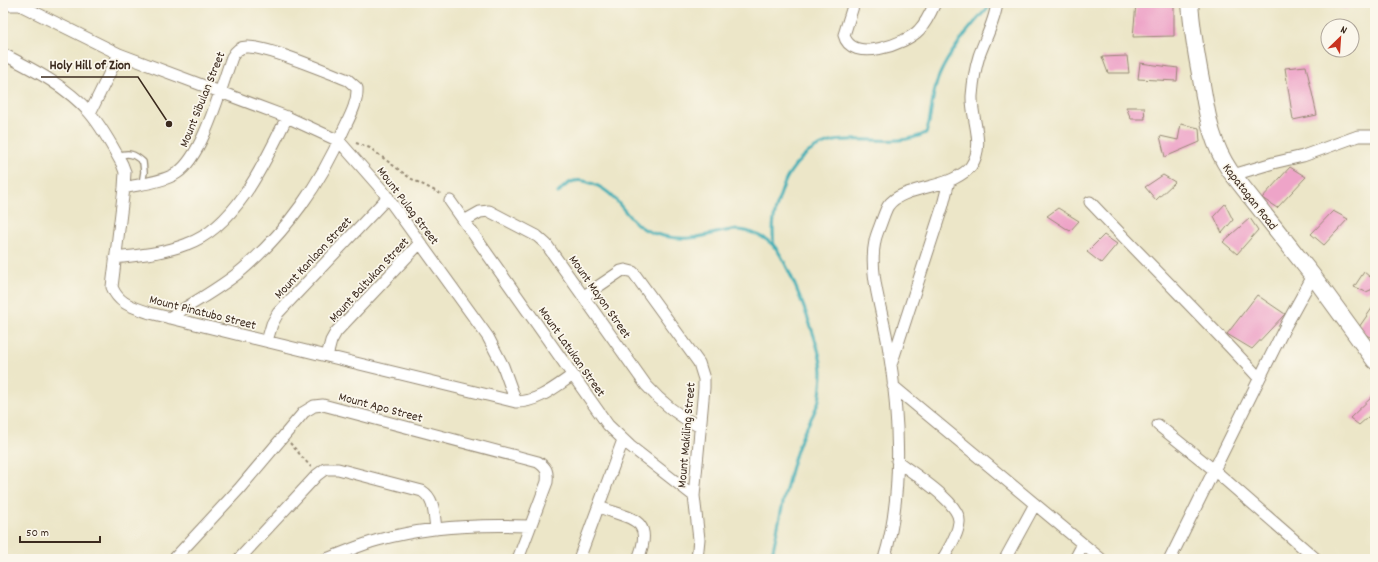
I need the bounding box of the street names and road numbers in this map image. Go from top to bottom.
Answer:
street label: Mount Sibulan Street [175,49,231,151]
street label: Kapatagan Road [1217,160,1281,235]
street label: Mount Pulag Street [371,163,443,250]
street label: Mount Kanlaon Street [271,213,357,304]
street label: Mount Baltukan Street [325,234,415,328]
street label: Mount Mayon Street [563,252,635,343]
street label: Mount Pinatubo Street [147,291,258,336]
street label: Mount Latukan Street [533,303,609,402]
street label: Mount Makiling Street [673,381,702,489]
street label: Mount Apo Street [336,388,425,429]

